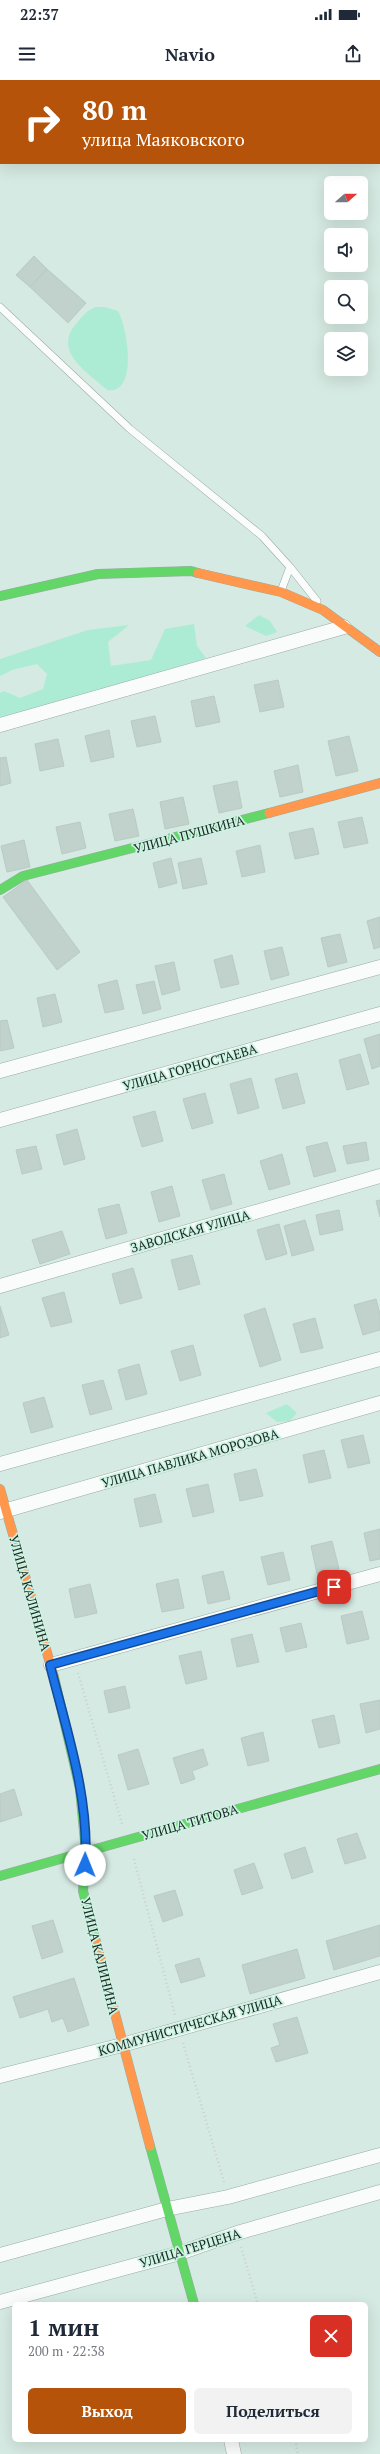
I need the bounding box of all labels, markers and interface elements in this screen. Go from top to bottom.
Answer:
text: 22:37 [20,4,59,24]
text: Navio [165,42,215,66]
icon: menu [16,43,38,65]
icon: share [342,43,364,65]
text: 80 m [82,91,147,128]
icon: right [16,96,68,148]
text: улица Маяковского [82,127,245,151]
north arrow [324,176,368,220]
map controls [324,176,368,376]
button: sound [324,228,368,272]
button: search [324,280,368,324]
button: layers [324,332,368,376]
street label: УЛИЦА ПУШКИНА [132,811,246,857]
street label: УЛИЦА ГОРНОСТАЕВА [121,1039,259,1095]
street label: ЗАВОДСКАЯ УЛИЦА [128,1205,252,1257]
street label: УЛИЦА ПАВЛИКА МОРОЗОВА [99,1424,281,1492]
street label: УЛИЦА КАЛИНИНА [5,1533,55,1653]
pin [317,1570,351,1604]
icon: arrive [323,1576,345,1598]
street label: УЛИЦА ТИТОВА [140,1800,240,1844]
position arrow [64,1844,106,1886]
street label: УЛИЦА КАЛИНИНА [77,1896,123,2017]
street label: КОММУНИСТИЧЕСКАЯ УЛИЦА [96,1990,284,2060]
street label: УЛИЦА ГЕРЦЕНА [137,2224,243,2272]
text: 1 мин [28,2311,99,2343]
button: close [310,2315,352,2357]
text: 200 m · 22:38 [28,2342,105,2360]
button: Выход [28,2388,186,2434]
button: Поделиться [194,2388,352,2434]

